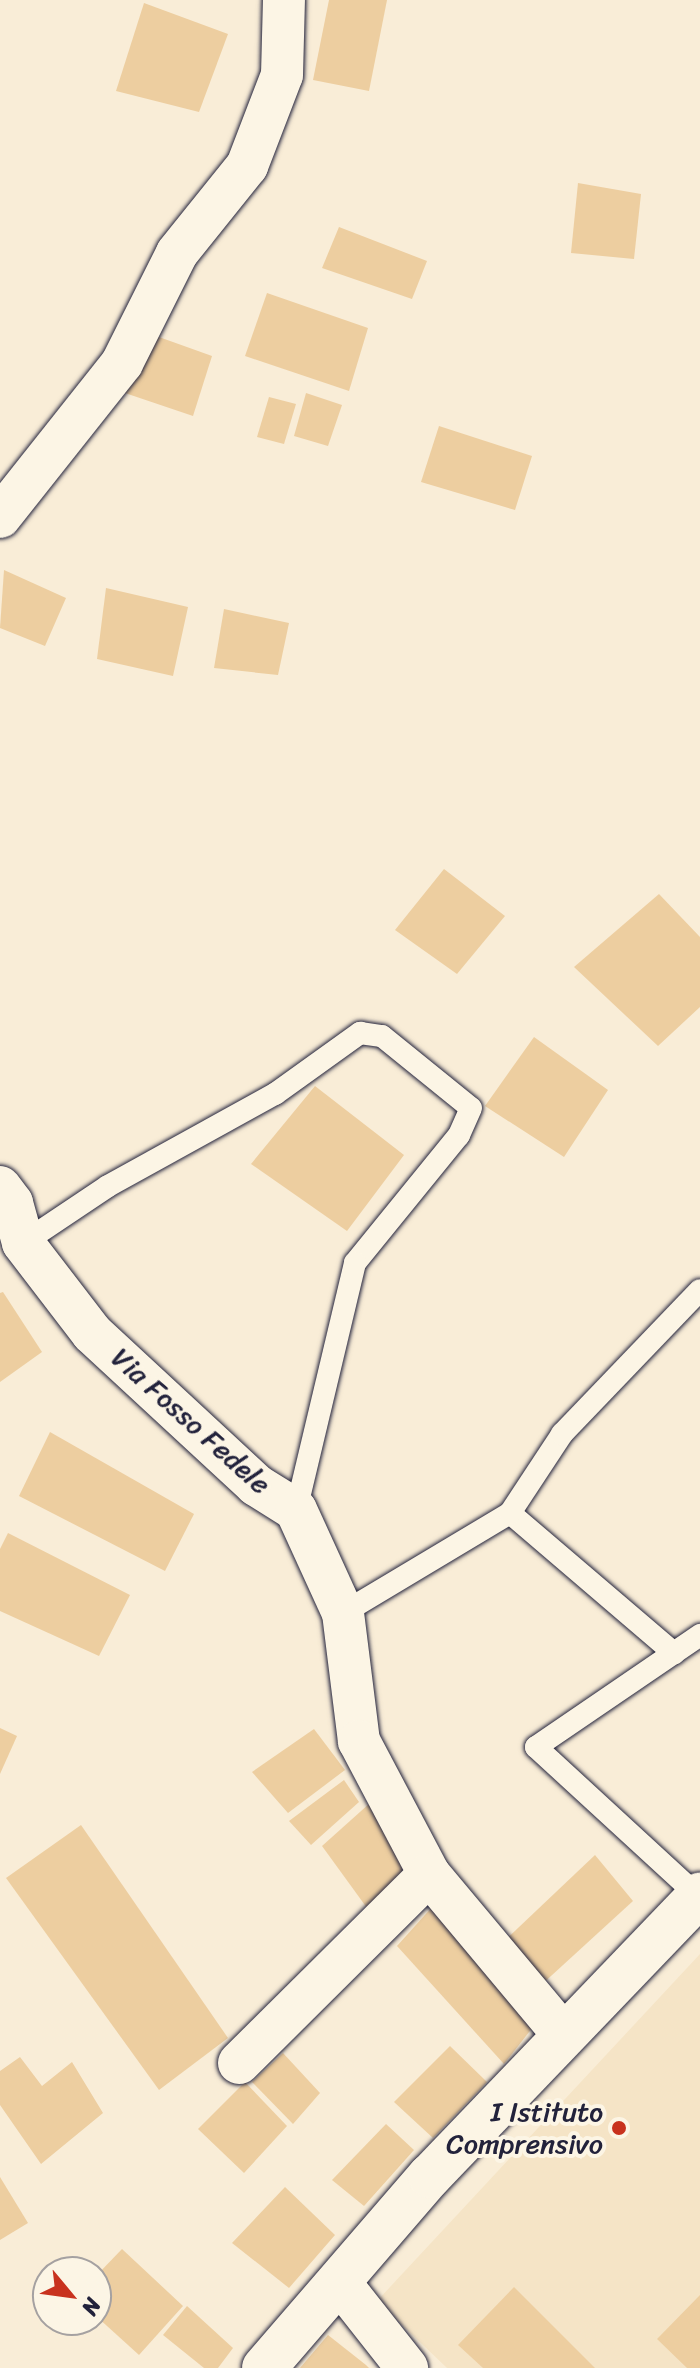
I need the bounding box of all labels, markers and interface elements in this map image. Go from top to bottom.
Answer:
street label: Via Fosso Fedele [104,1341,278,1501]
place label: I Istituto Comprensivo [446,2095,603,2161]
marker: I Istituto Comprensivo [610,2119,628,2137]
north arrow [32,2256,112,2336]
text: N [71,2291,112,2323]

